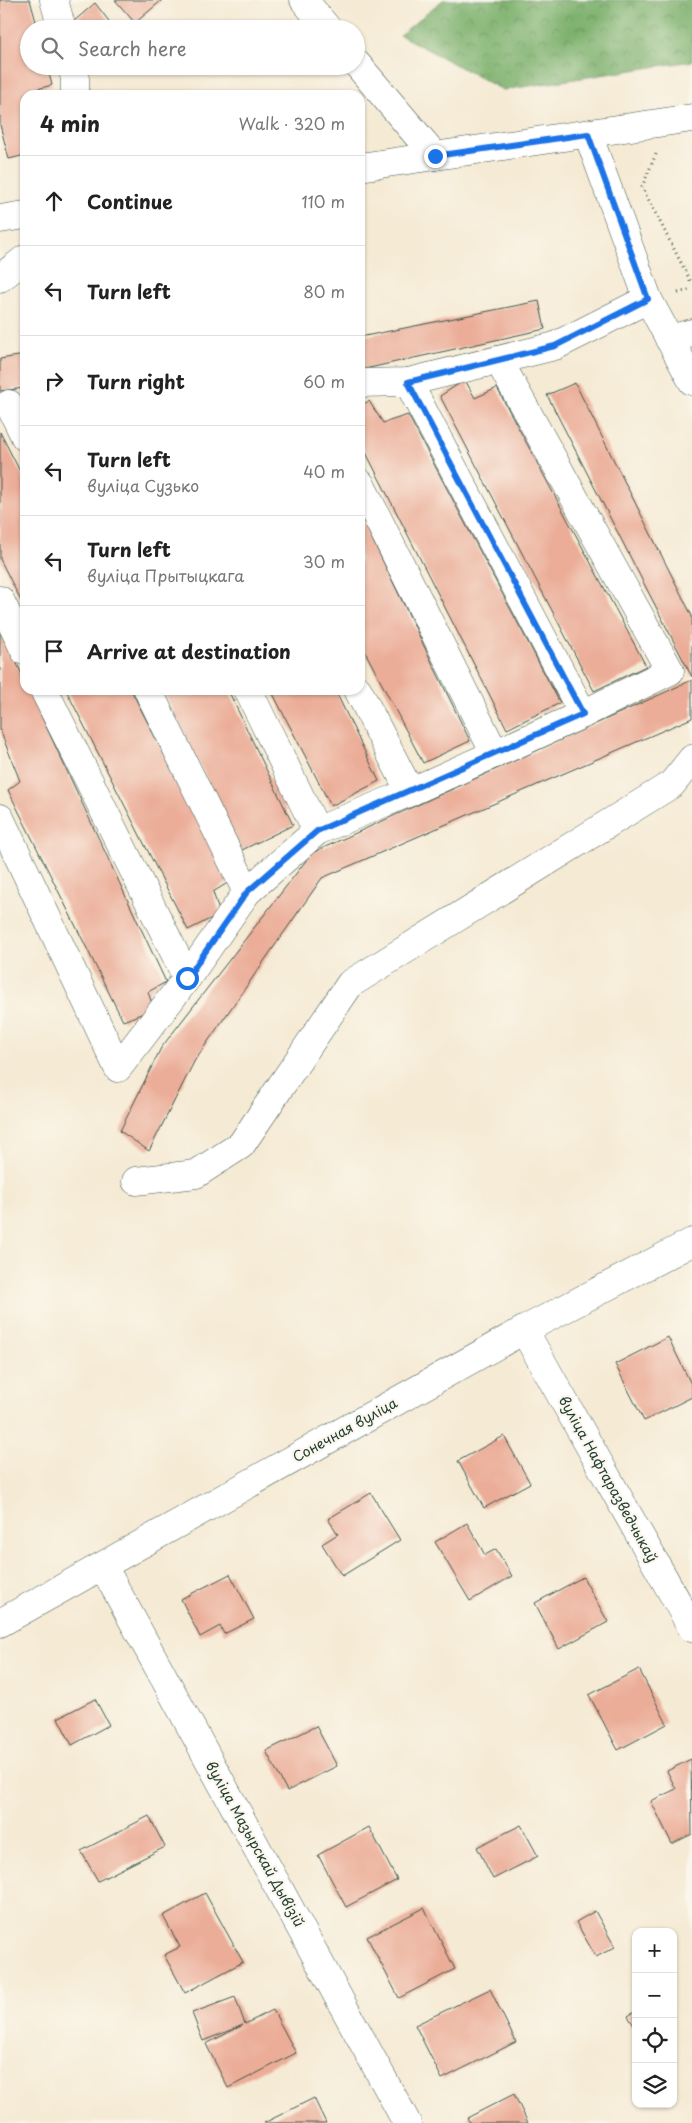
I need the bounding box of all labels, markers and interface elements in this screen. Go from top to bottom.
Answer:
search box [20,20,365,75]
icon: search [38,34,66,62]
text: Search here [78,34,187,62]
text: 4 min [40,107,100,139]
text: Walk · 320 m [239,111,345,135]
route end [424,145,447,168]
icon: ahead [40,187,68,215]
text: Continue [87,187,173,215]
text: 110 m [302,189,345,213]
icon: left [40,277,68,305]
text: Turn left [87,277,171,305]
text: 80 m [303,279,345,303]
icon: right [40,367,68,395]
text: Turn right [87,367,185,395]
text: 60 m [303,369,345,393]
text: Turn left [87,445,171,473]
icon: left [40,457,68,485]
text: 40 m [303,459,345,483]
text: вуліца Сузько [87,473,199,497]
text: Turn left [87,535,171,563]
icon: left [40,547,68,575]
text: 30 m [303,549,345,573]
text: вуліца Прытыцкага [87,563,244,587]
icon: arrive [40,637,68,665]
text: Arrive at destination [87,637,291,665]
route start [176,967,199,990]
street label: Сонечная вуліца [289,1392,401,1467]
street label: вуліца Нафтаразведчыкаў [554,1392,663,1566]
street label: вуліца Мазырскай Дывізій [201,1757,310,1931]
map controls [632,1928,677,2108]
button: + [632,1928,677,1973]
button: − [632,1973,677,2018]
button: locate [632,2018,677,2063]
button: layers [632,2063,677,2108]

